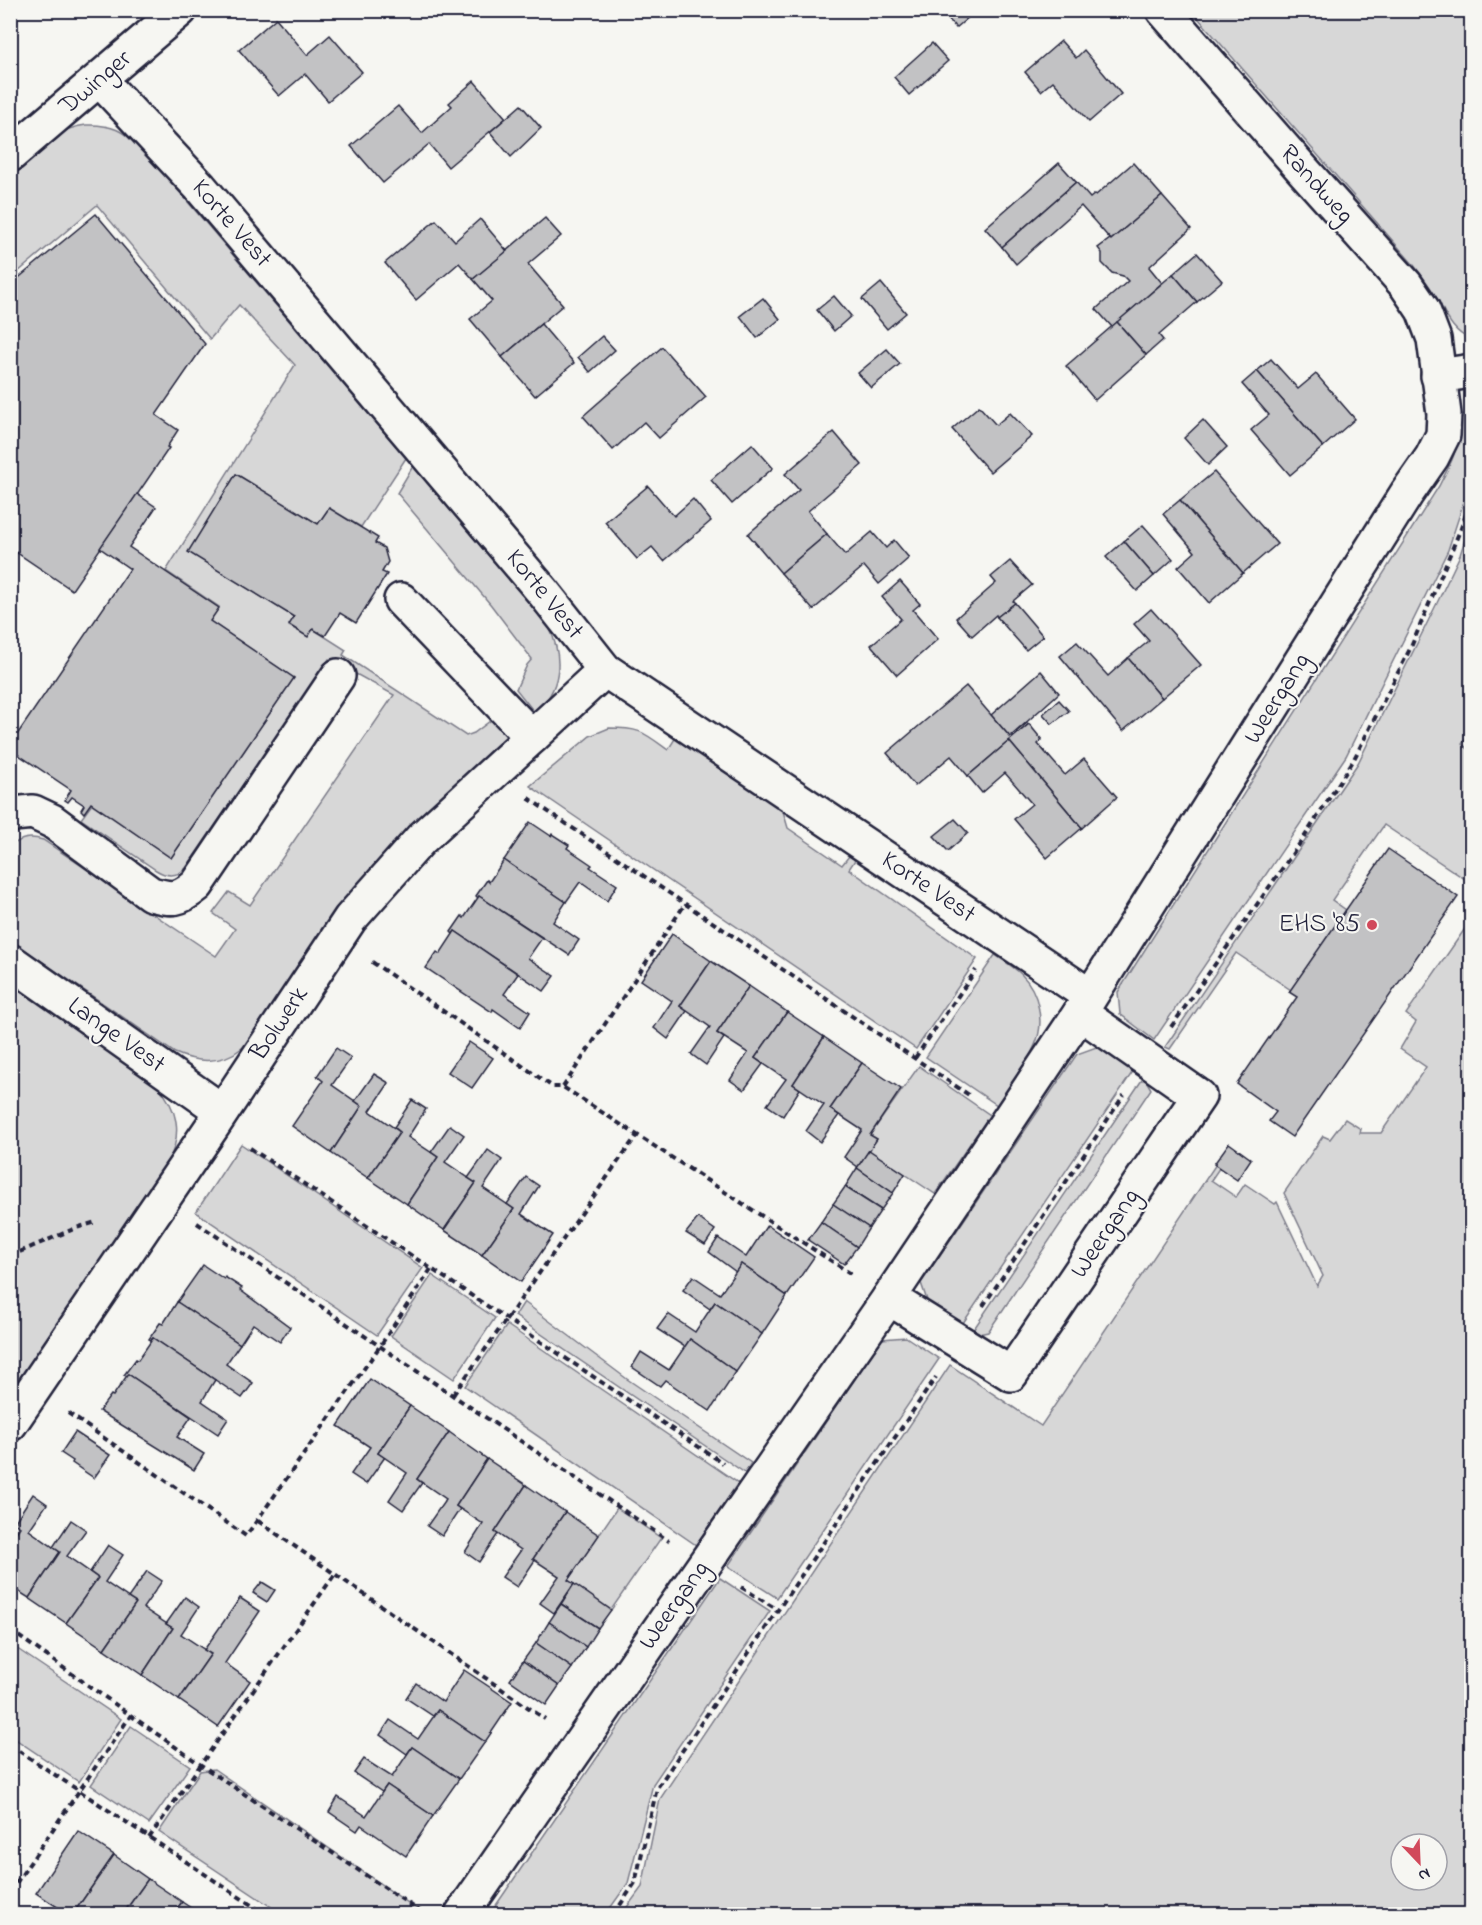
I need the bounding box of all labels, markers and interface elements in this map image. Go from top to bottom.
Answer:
street label: Dwinger [50,41,142,126]
street label: Randweg [1270,137,1362,233]
street label: Korte Vest [182,171,281,277]
street label: Korte Vest [496,541,593,649]
street label: Weergang [1235,646,1321,752]
street label: Korte Vest [873,842,983,934]
place label: EHS '85 [1279,906,1360,944]
marker: EHS '85 [1365,918,1379,932]
street label: Bolwerk [241,979,319,1070]
street label: Lange Vest [59,988,173,1084]
street label: Weergang [1062,1181,1150,1287]
street label: Weergang [630,1553,720,1659]
north arrow [1389,1832,1449,1892]
text: N [1414,1861,1434,1887]

